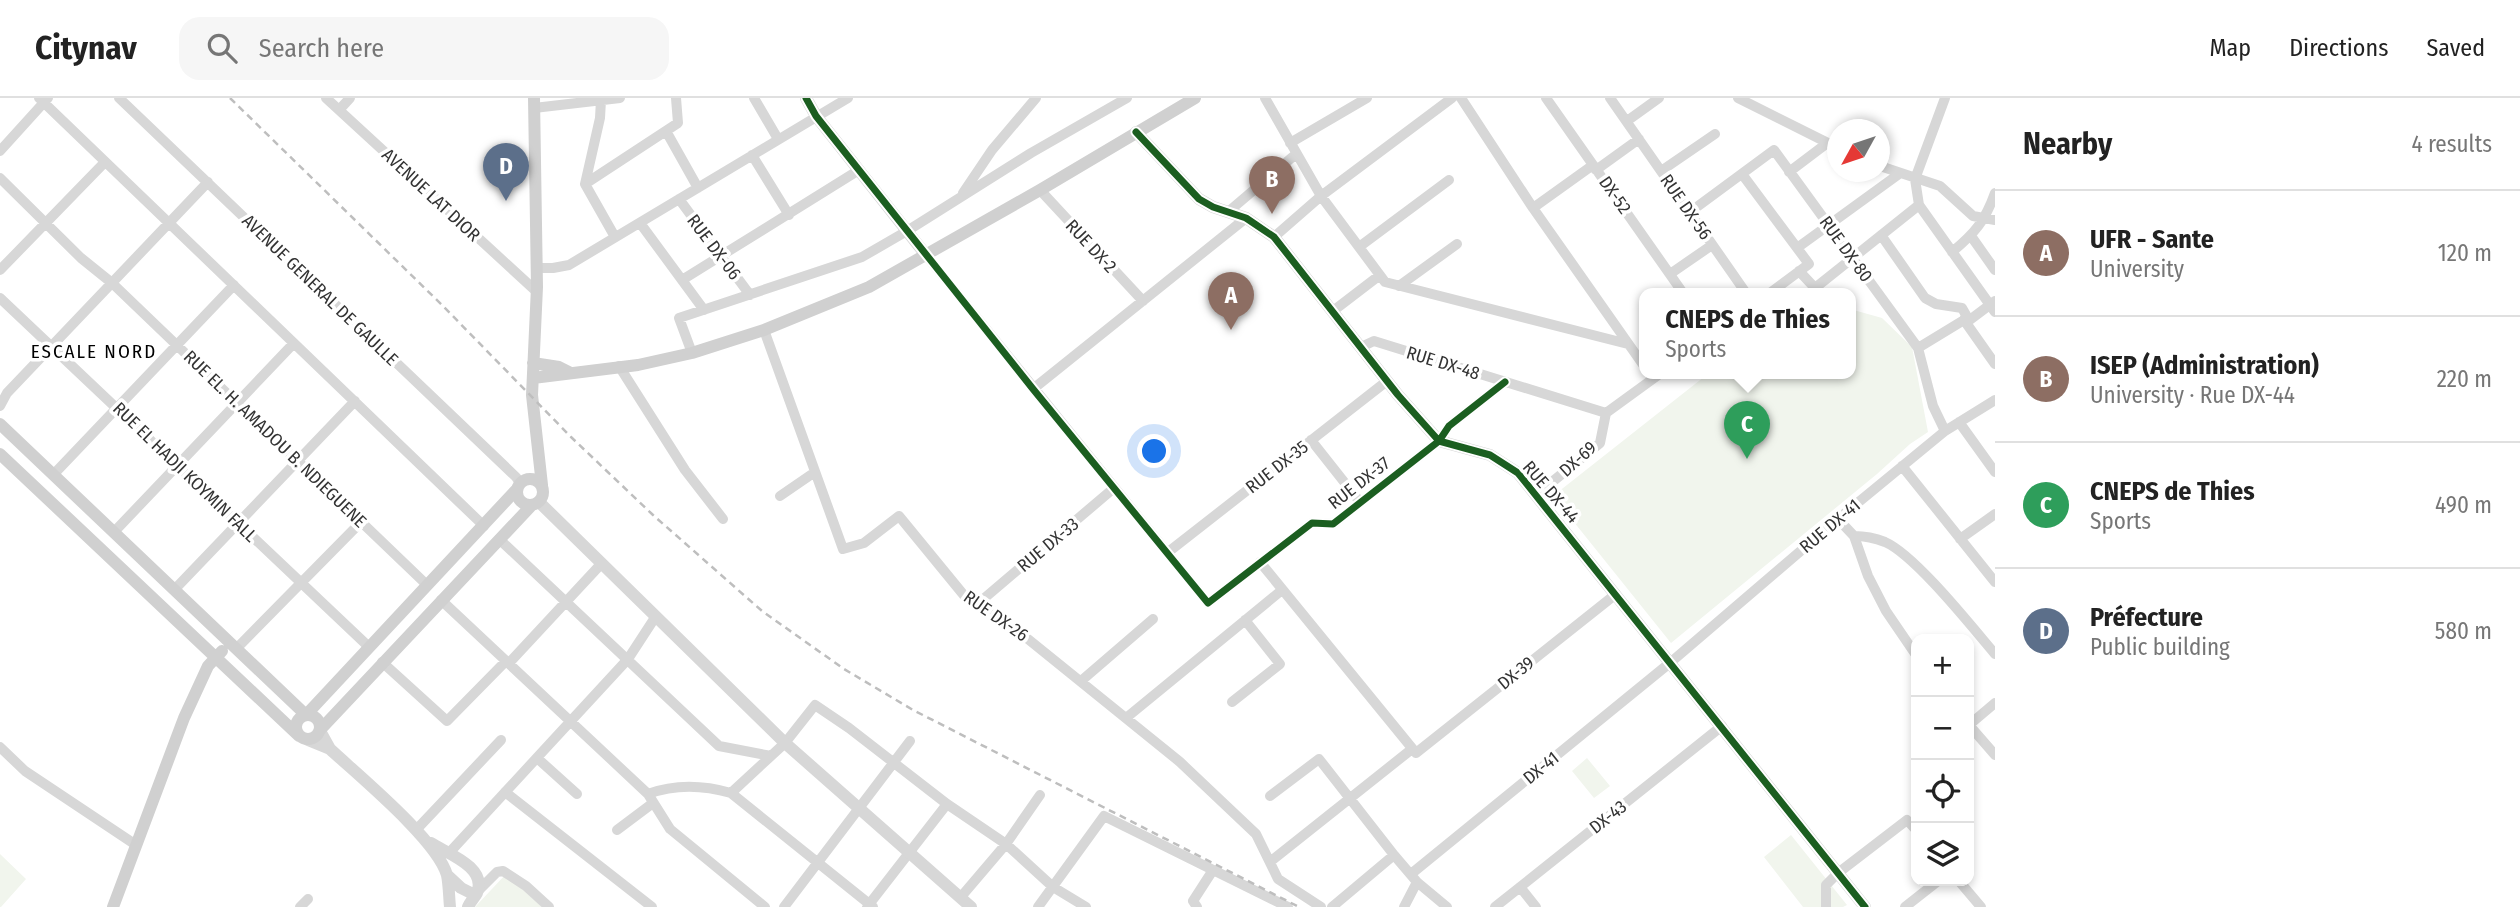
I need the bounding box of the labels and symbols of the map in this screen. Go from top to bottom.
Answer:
north arrow [1827,119,1890,182]
pin: D [483,143,529,201]
street label: AVENUE LAT DIOR [377,144,485,246]
pin: B [1249,156,1295,214]
street label: RUE DX-56 [1655,170,1717,244]
street label: DX-52 [1594,172,1636,218]
street label: AVENUE GENERAL DE GAULLE [237,210,403,370]
street label: RUE DX-06 [682,210,746,284]
street label: RUE DX-80 [1815,212,1877,286]
street label: RUE DX-2 [1061,215,1121,277]
pin: A [1208,272,1254,330]
district label: ESCALE NORD [31,340,157,363]
street label: RUE DX-48 [1404,341,1482,385]
street label: RUE EL. H. AMADOU B. NDIEGUENE [179,346,371,532]
street label: RUE EL HADJI KOYMIN FALL [108,397,262,547]
pin: C [1724,401,1770,459]
your location [1137,434,1171,468]
street label: RUE DX-35 [1241,436,1313,498]
street label: DX-69 [1555,437,1601,481]
street label: RUE DX-37 [1324,452,1394,514]
street label: RUE DX-44 [1518,456,1584,528]
street label: RUE DX-41 [1795,494,1865,558]
street label: RUE DX-33 [1013,513,1083,577]
street label: RUE DX-26 [959,586,1033,646]
street label: DX-39 [1493,652,1539,694]
street label: DX-41 [1519,747,1563,789]
street label: DX-43 [1585,796,1631,838]

